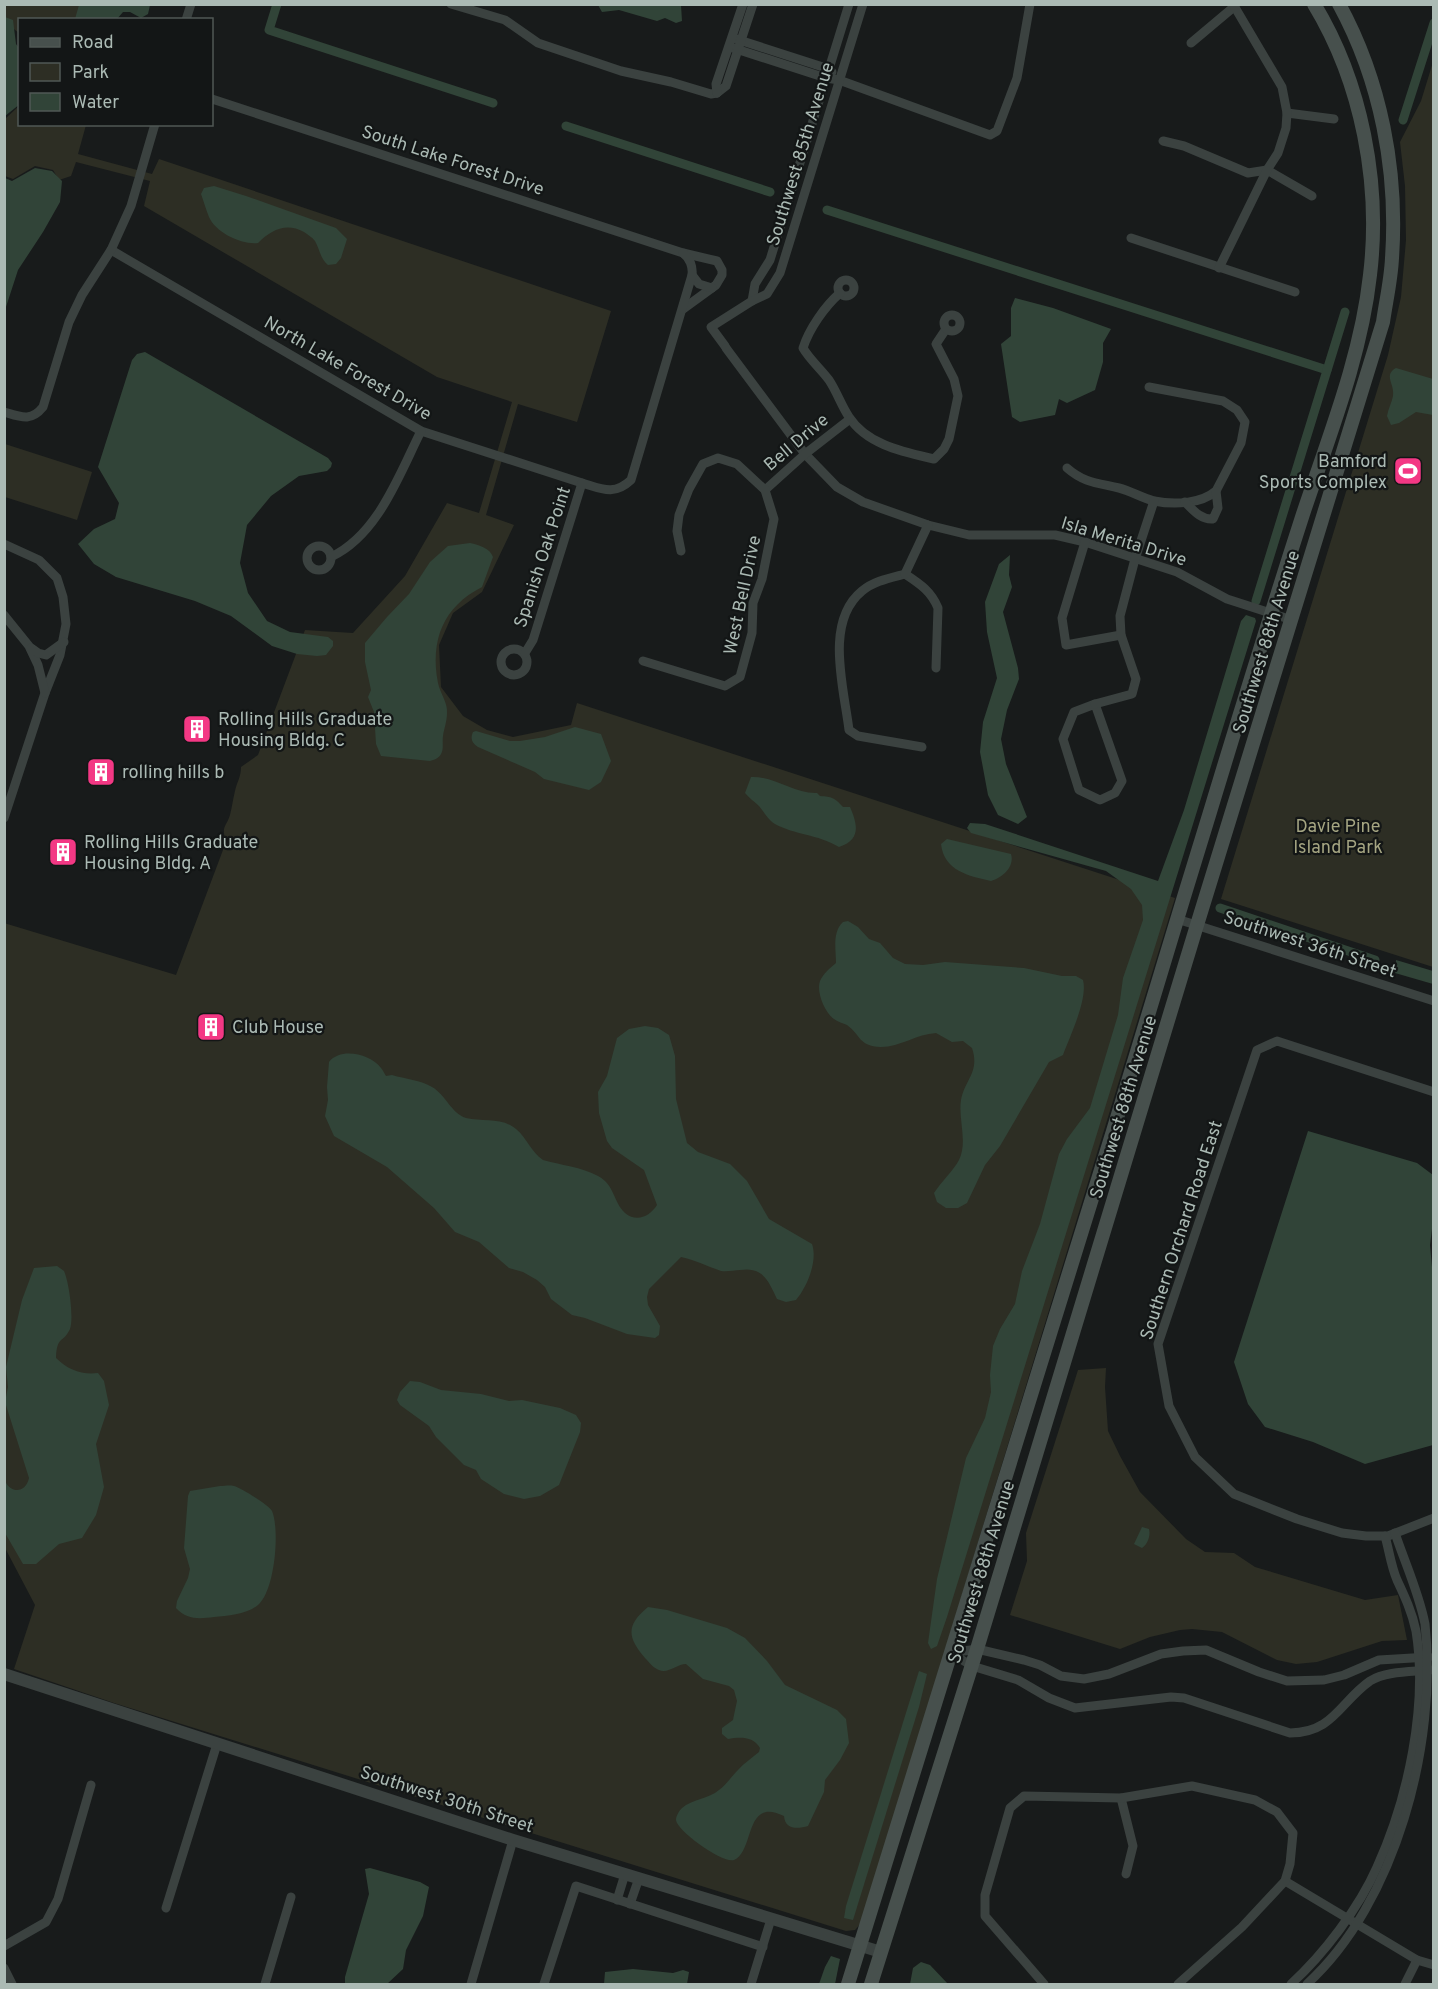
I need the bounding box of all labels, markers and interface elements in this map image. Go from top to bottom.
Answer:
legend [18,18,213,126]
text: Road [72,32,114,55]
street label: Southwest 85th Avenue [763,60,840,249]
text: Park [72,62,109,85]
text: Water [72,92,119,115]
street label: South Lake Forest Drive [358,121,547,202]
street label: North Lake Forest Drive [259,312,435,427]
street label: Bell Drive [760,409,834,477]
place label: Bamford Sports Complex [1259,451,1387,495]
sports icon: Bamford Sports Complex [1392,455,1424,487]
street label: Spanish Oak Point [510,484,577,631]
street label: Isla Merita Drive [1058,512,1189,572]
street label: West Bell Drive [720,533,767,657]
street label: Southwest 88th Avenue [1229,548,1306,737]
place label: Rolling Hills Graduate Housing Bldg. C [218,709,392,753]
building icon: Rolling Hills Graduate Housing Bldg. C [181,713,213,745]
building icon: rolling hills b [85,756,117,788]
place label: rolling hills b [122,762,224,785]
park label: Davie Pine Island Park [1293,816,1383,860]
place label: Rolling Hills Graduate Housing Bldg. A [84,832,258,876]
building icon: Rolling Hills Graduate Housing Bldg. A [47,836,79,868]
street label: Southwest 36th Street [1220,907,1399,984]
building icon: Club House [195,1011,227,1043]
street label: Southwest 88th Avenue [1086,1013,1163,1202]
place label: Club House [232,1017,324,1040]
street label: Southern Orchard Road East [1136,1118,1229,1343]
street label: Southwest 88th Avenue [944,1478,1021,1667]
street label: Southwest 30th Street [357,1762,536,1839]

